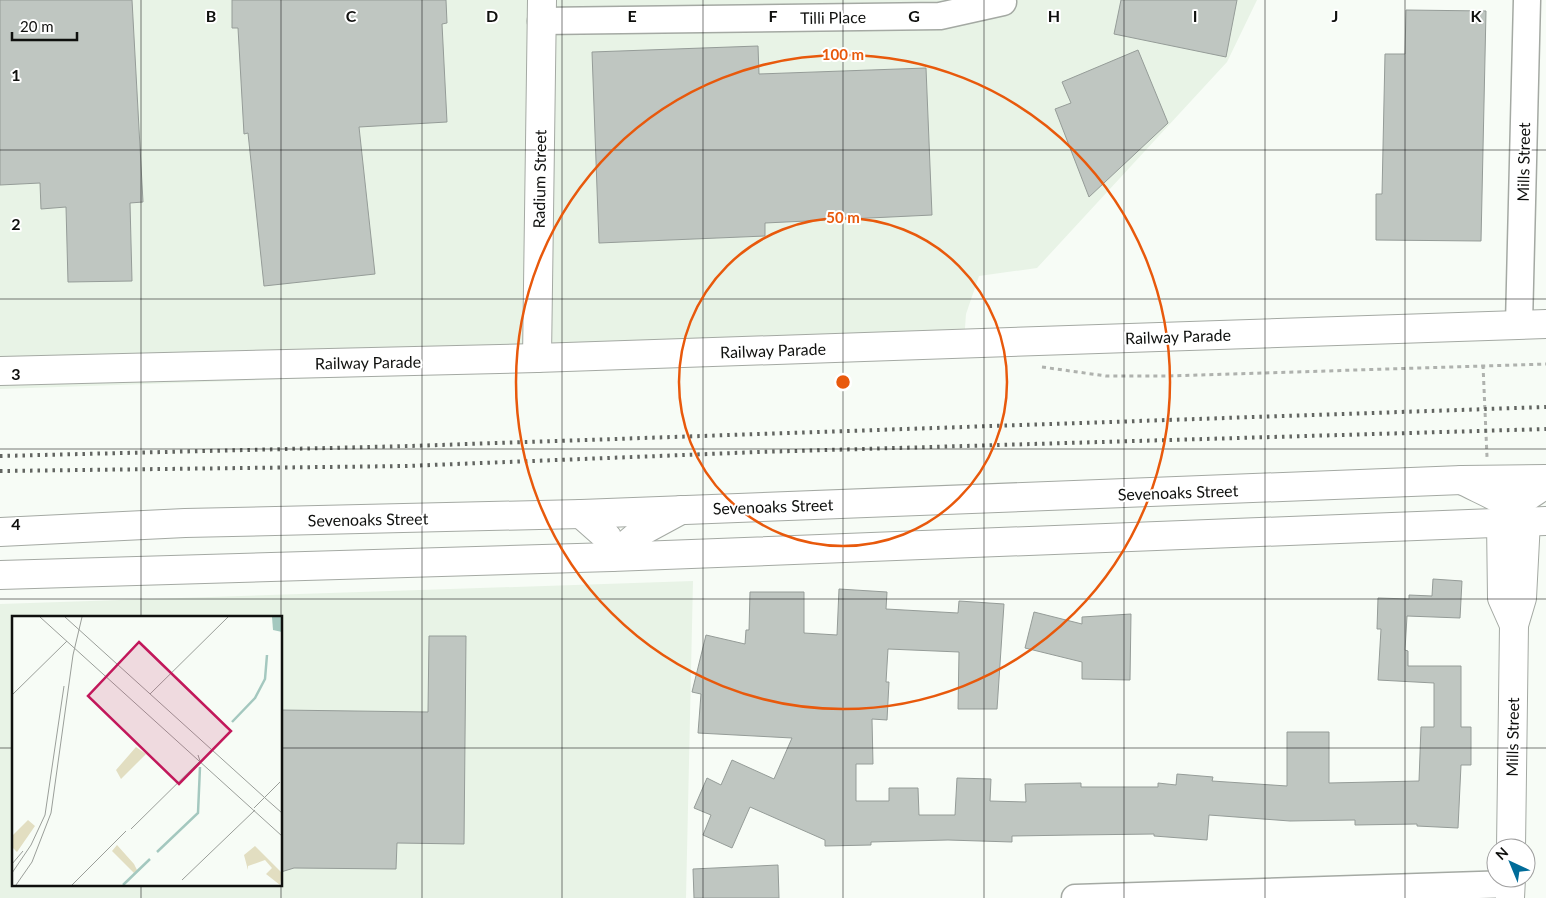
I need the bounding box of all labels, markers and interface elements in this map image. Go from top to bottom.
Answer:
text: B [206,6,216,25]
text: C [346,6,357,25]
text: D [486,6,498,25]
text: E [627,6,637,25]
text: F [768,6,778,25]
text: G [908,6,920,25]
text: H [1048,6,1060,25]
text: I [1193,6,1197,25]
text: J [1332,6,1338,25]
text: K [1471,6,1483,25]
street label: Tilli Place [800,7,866,27]
scale bar [12,10,78,42]
text: 20 m [20,17,54,35]
text: 100 m [822,45,864,63]
text: 1 [11,65,21,84]
street label: Mills Street [1513,122,1533,202]
street label: Radium Street [529,129,549,229]
text: 50 m [826,208,860,226]
text: 2 [11,214,21,233]
street label: Railway Parade [1125,325,1231,347]
street label: Railway Parade [720,339,826,361]
street label: Railway Parade [315,352,421,372]
text: 3 [11,364,21,383]
centre of rings [834,373,852,391]
street label: Sevenoaks Street [1117,480,1239,504]
street label: Sevenoaks Street [712,494,834,518]
street label: Sevenoaks Street [308,508,429,530]
text: 4 [11,514,21,533]
inset map [12,616,282,886]
street label: Mills Street [1502,697,1522,777]
north arrow [1486,838,1536,888]
text: N [1492,843,1511,863]

